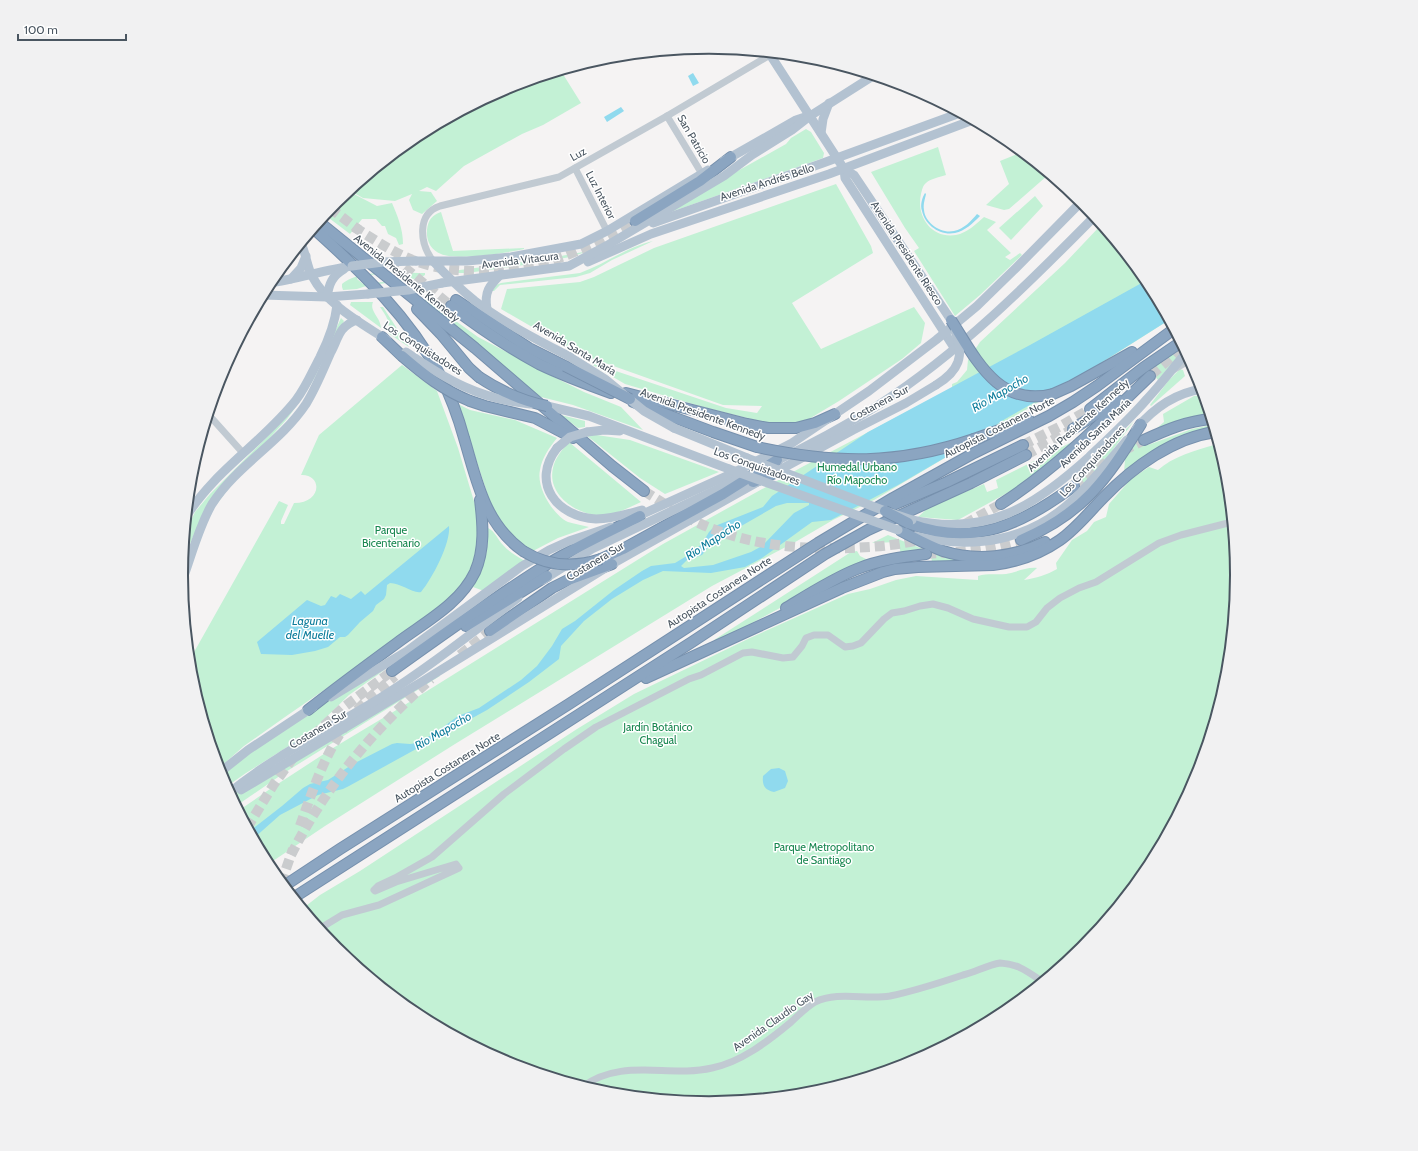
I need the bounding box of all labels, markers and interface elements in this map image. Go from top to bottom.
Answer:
scale bar [18,16,126,42]
text: 100 m [24,22,58,37]
street label: San Patricio [674,112,714,166]
street label: Luz [567,144,589,164]
street label: Avenida Andrés Bello [718,160,816,204]
street label: Luz Interior [583,169,619,222]
street label: Avenida Presidente Riesco [868,198,946,308]
street label: Avenida Presidente Kennedy [351,231,463,325]
street label: Avenida Vitacura [481,248,560,272]
street label: Los Conquistadores [381,318,466,378]
street label: Avenida Santa María [531,318,620,379]
water label: Río Mapocho [969,370,1031,415]
street label: Avenida Presidente Kennedy [1024,375,1132,474]
street label: Costanera Sur [847,381,911,424]
street label: Avenida Presidente Kennedy [638,385,768,443]
street label: Autopista Costanera Norte [941,393,1057,461]
street label: Avenida Santa María [1056,395,1134,471]
street label: Los Conquistadores [1056,422,1128,499]
street label: Los Conquistadores [712,444,802,488]
park label: Humedal Urbano Río Mapocho [817,460,897,487]
water label: Río Mapocho [682,516,743,563]
park label: Parque Bicentenario [362,523,420,550]
street label: Costanera Sur [564,538,627,584]
street label: Autopista Costanera Norte [664,553,774,631]
water label: Laguna del Muelle [286,613,335,642]
street label: Costanera Sur [287,706,350,752]
water label: Río Mapocho [412,708,474,753]
park label: Jardín Botánico Chagual [622,720,693,747]
street label: Autopista Costanera Norte [391,729,503,805]
park label: Parque Metropolitano de Santiago [774,840,874,867]
street label: Avenida Claudio Gay [730,988,816,1054]

